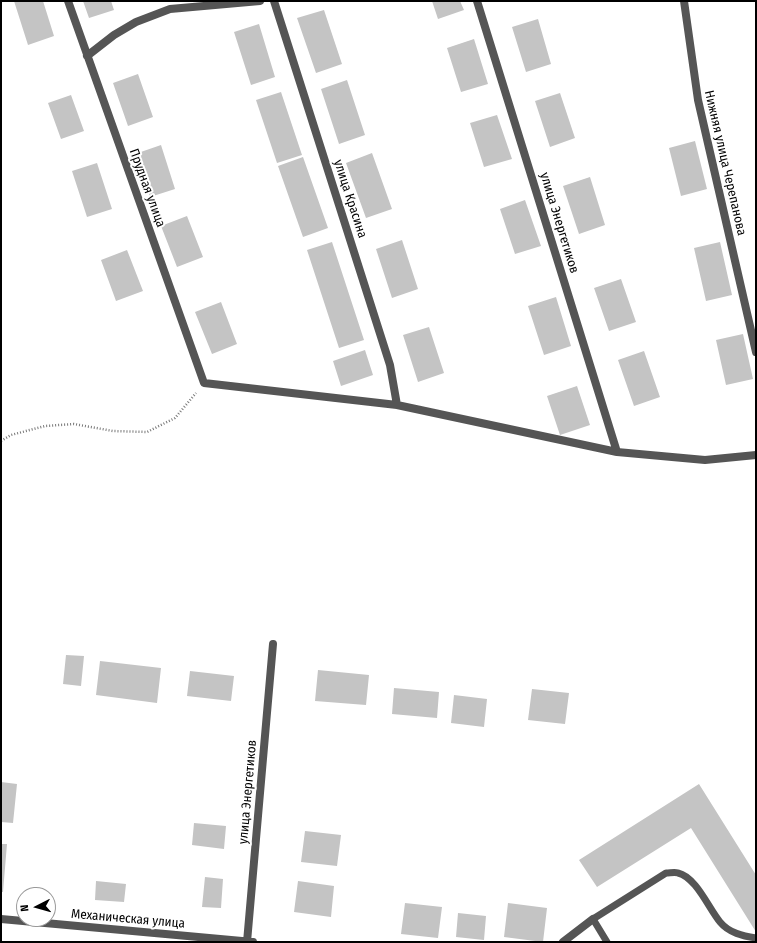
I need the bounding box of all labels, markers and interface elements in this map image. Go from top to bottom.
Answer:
street label: Нижняя улица Черепанова [701,89,749,237]
street label: Прудная улица [126,147,168,229]
street label: улица Красина [330,158,370,240]
street label: улица Энергетиков [536,171,582,275]
street label: улица Энергетиков [236,739,260,845]
north arrow [16,887,56,927]
text: N [18,904,31,912]
street label: Механическая улица [70,906,186,932]

